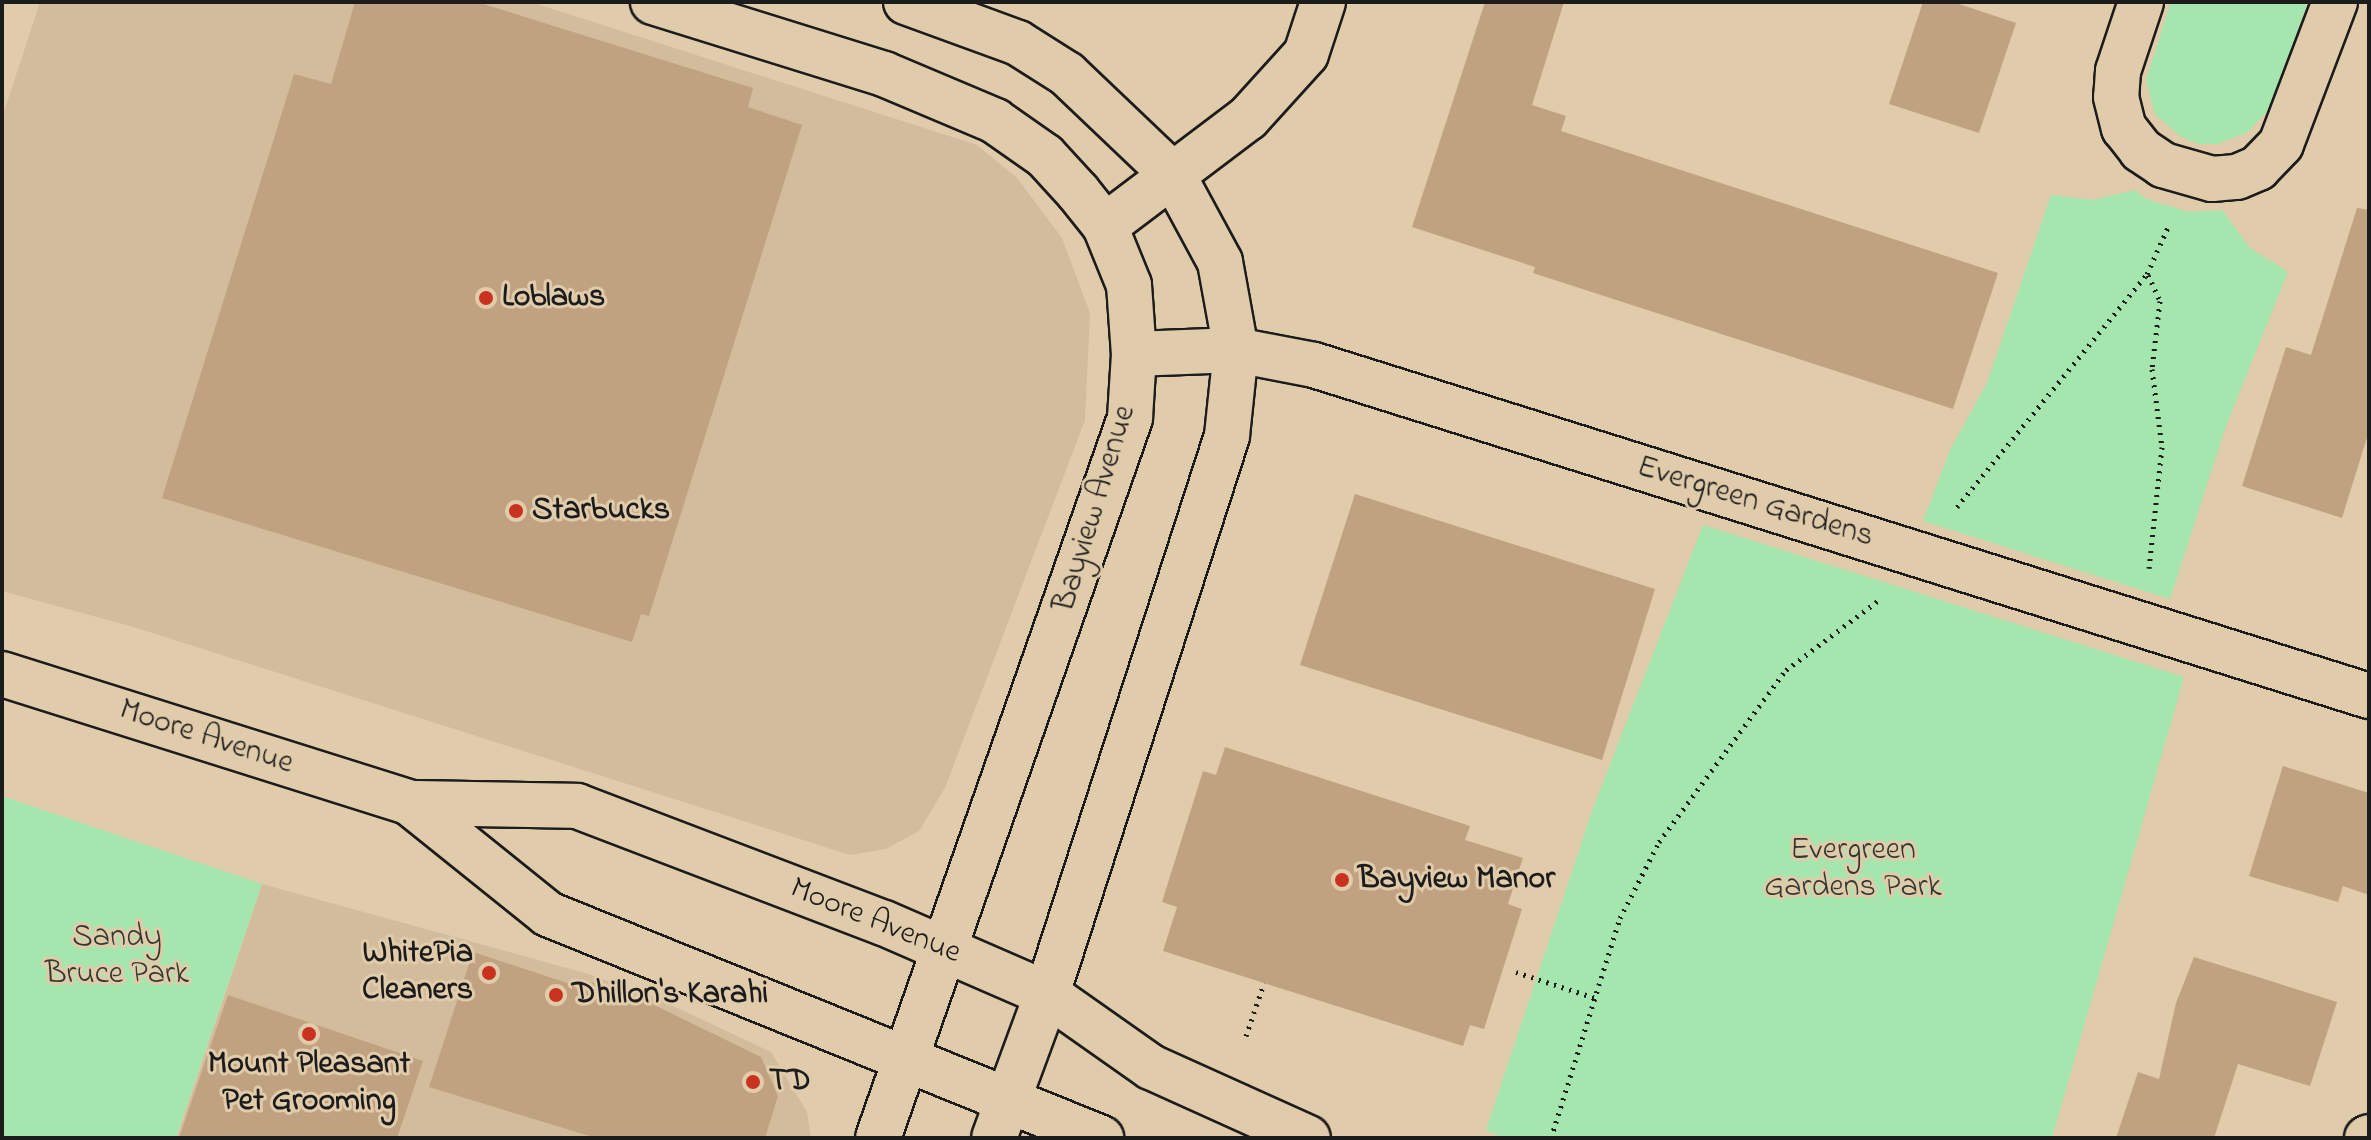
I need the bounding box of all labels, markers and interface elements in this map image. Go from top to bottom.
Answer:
place label: Loblaws [502,279,605,317]
marker: Loblaws [477,289,495,307]
street label: Bayview Avenue [1046,401,1146,617]
street label: Evergreen Gardens [1632,449,1878,557]
place label: Starbucks [532,492,670,530]
marker: Starbucks [507,502,525,520]
street label: Moore Avenue [114,692,298,784]
park label: Evergreen Gardens Park [1764,833,1942,908]
place label: Bayview Manor [1358,861,1555,899]
street label: Moore Avenue [784,870,966,974]
marker: Bayview Manor [1333,871,1351,889]
park label: Sandy Bruce Park [45,920,189,995]
place label: WhitePia Cleaners [362,936,473,1011]
marker: WhitePia Cleaners [480,964,498,982]
place label: Dhillon's Karahi [572,976,768,1014]
marker: Dhillon's Karahi [547,986,565,1004]
marker: Mount Pleasant Pet Grooming [300,1025,318,1043]
place label: Mount Pleasant Pet Grooming [208,1047,410,1122]
place label: TD [769,1063,811,1101]
marker: TD [744,1073,762,1091]

